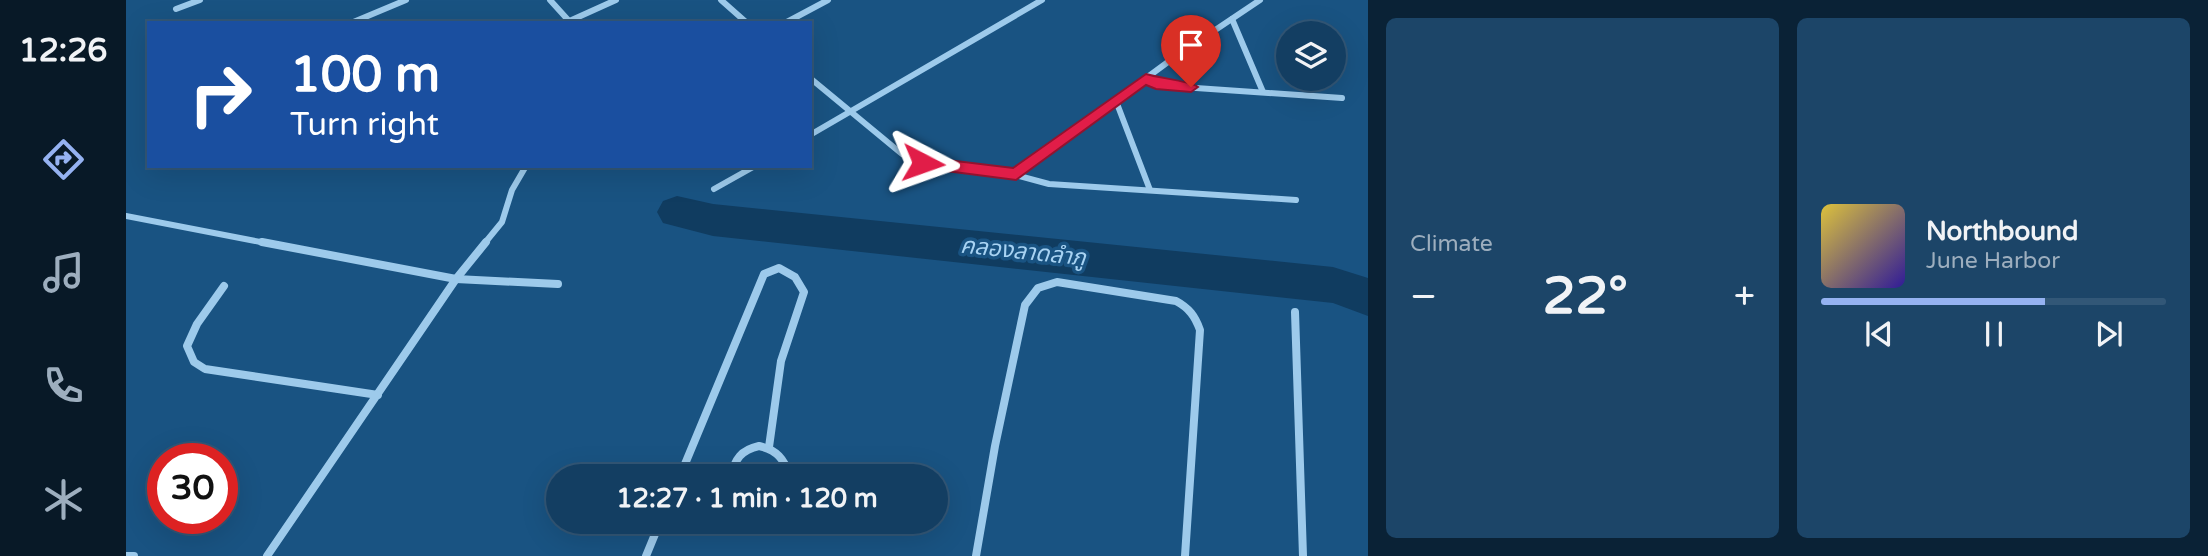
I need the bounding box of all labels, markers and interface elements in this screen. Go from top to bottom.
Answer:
pin [1161,15,1221,87]
map controls [1276,21,1346,91]
button: layers [1276,21,1346,91]
icon: arrive [1172,26,1210,64]
text: 12:26 [19,32,107,70]
text: 100 m [290,46,440,105]
icon: right [175,49,266,140]
text: Turn right [290,106,439,144]
position arrow [886,126,960,200]
icon: directions [39,135,88,184]
text: Northbound [1926,216,2078,247]
text: Climate [1410,230,1493,258]
water label: คลองลาดลำภู [959,232,1088,273]
text: June Harbor [1926,247,2060,275]
icon: music [39,248,88,297]
text: 22° [1543,265,1628,328]
text: − [1410,274,1437,320]
text: + [1734,274,1755,320]
icon: previous [1860,315,1898,353]
icon: pause [1975,315,2013,353]
icon: next [2090,315,2128,353]
icon: phone [39,361,88,410]
speed limit sign: 30 [147,443,238,534]
icon: climate [39,475,88,524]
text: 12:27 · 1 min · 120 m [616,483,878,514]

